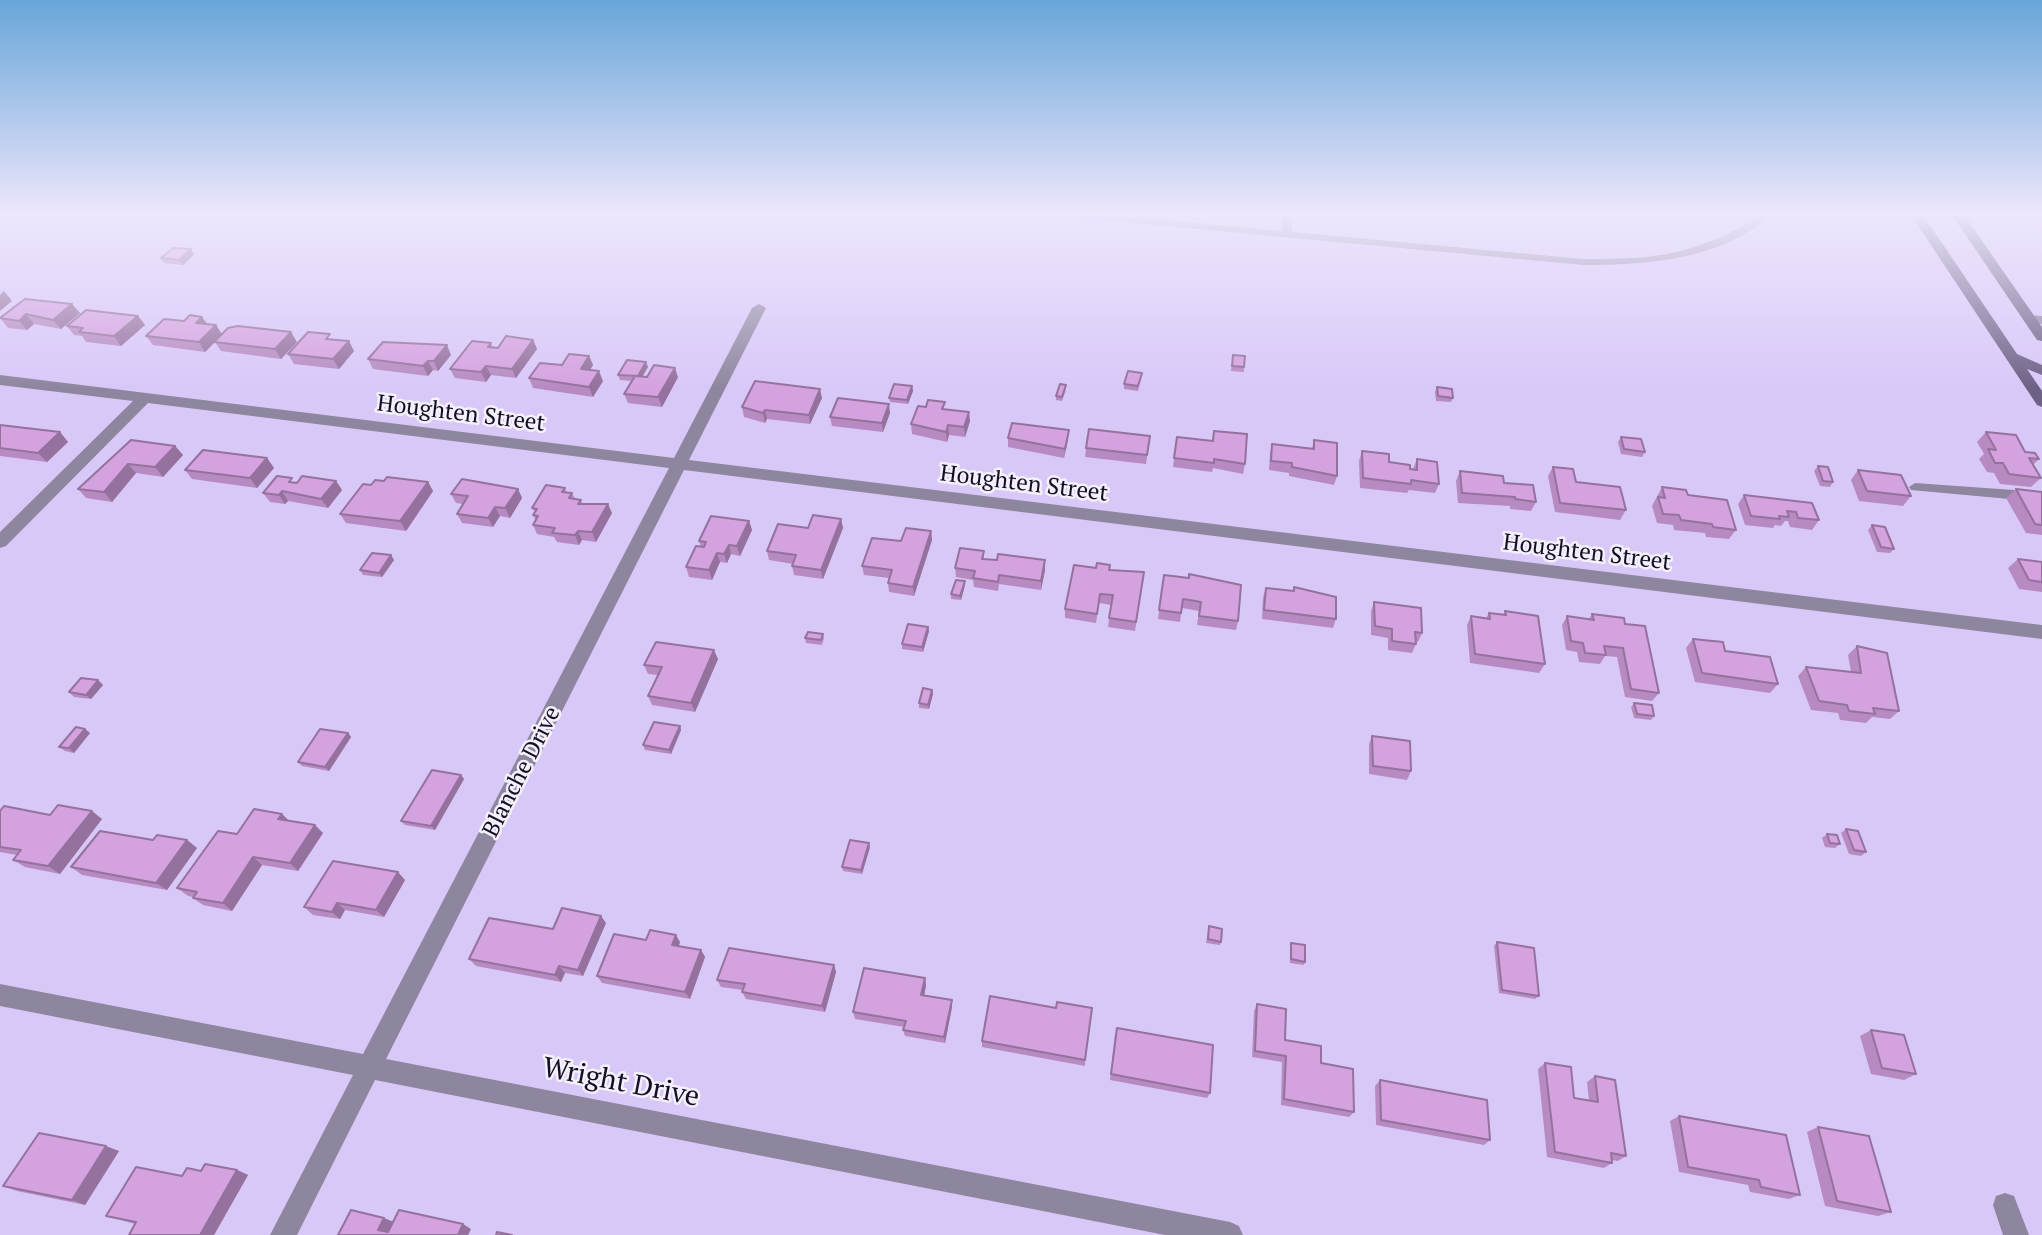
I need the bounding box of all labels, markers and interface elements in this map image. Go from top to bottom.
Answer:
street label: Houghten Street [375,390,547,438]
street label: Houghten Street [938,460,1110,508]
street label: Houghten Street [1501,529,1673,577]
street label: Blanche Drive [477,702,567,842]
street label: Wright Drive [540,1051,702,1115]

